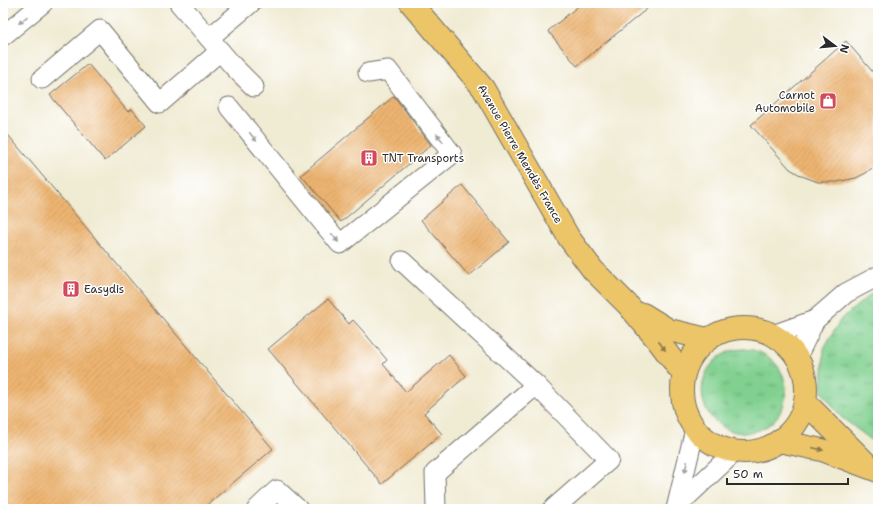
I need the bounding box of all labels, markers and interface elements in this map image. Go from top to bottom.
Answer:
one-way arrow [18,15,29,24]
north arrow [815,26,855,66]
text: N [836,42,853,55]
street label: Avenue Pierre Mendès France [474,82,566,226]
place label: Carnot Automobile [755,88,815,116]
shop icon: Carnot Automobile [818,91,838,111]
one-way arrow [249,132,258,143]
one-way arrow [435,132,444,143]
building icon: TNT Transports [359,148,379,168]
place label: TNT Transports [382,151,464,166]
one-way arrow [331,233,340,244]
building icon: Easydis [61,279,81,299]
place label: Easydis [84,282,124,297]
one-way arrow [658,340,666,351]
one-way arrow [811,447,824,453]
scale bar [727,460,848,486]
one-way arrow [683,461,689,473]
text: 50 m [733,466,763,482]

